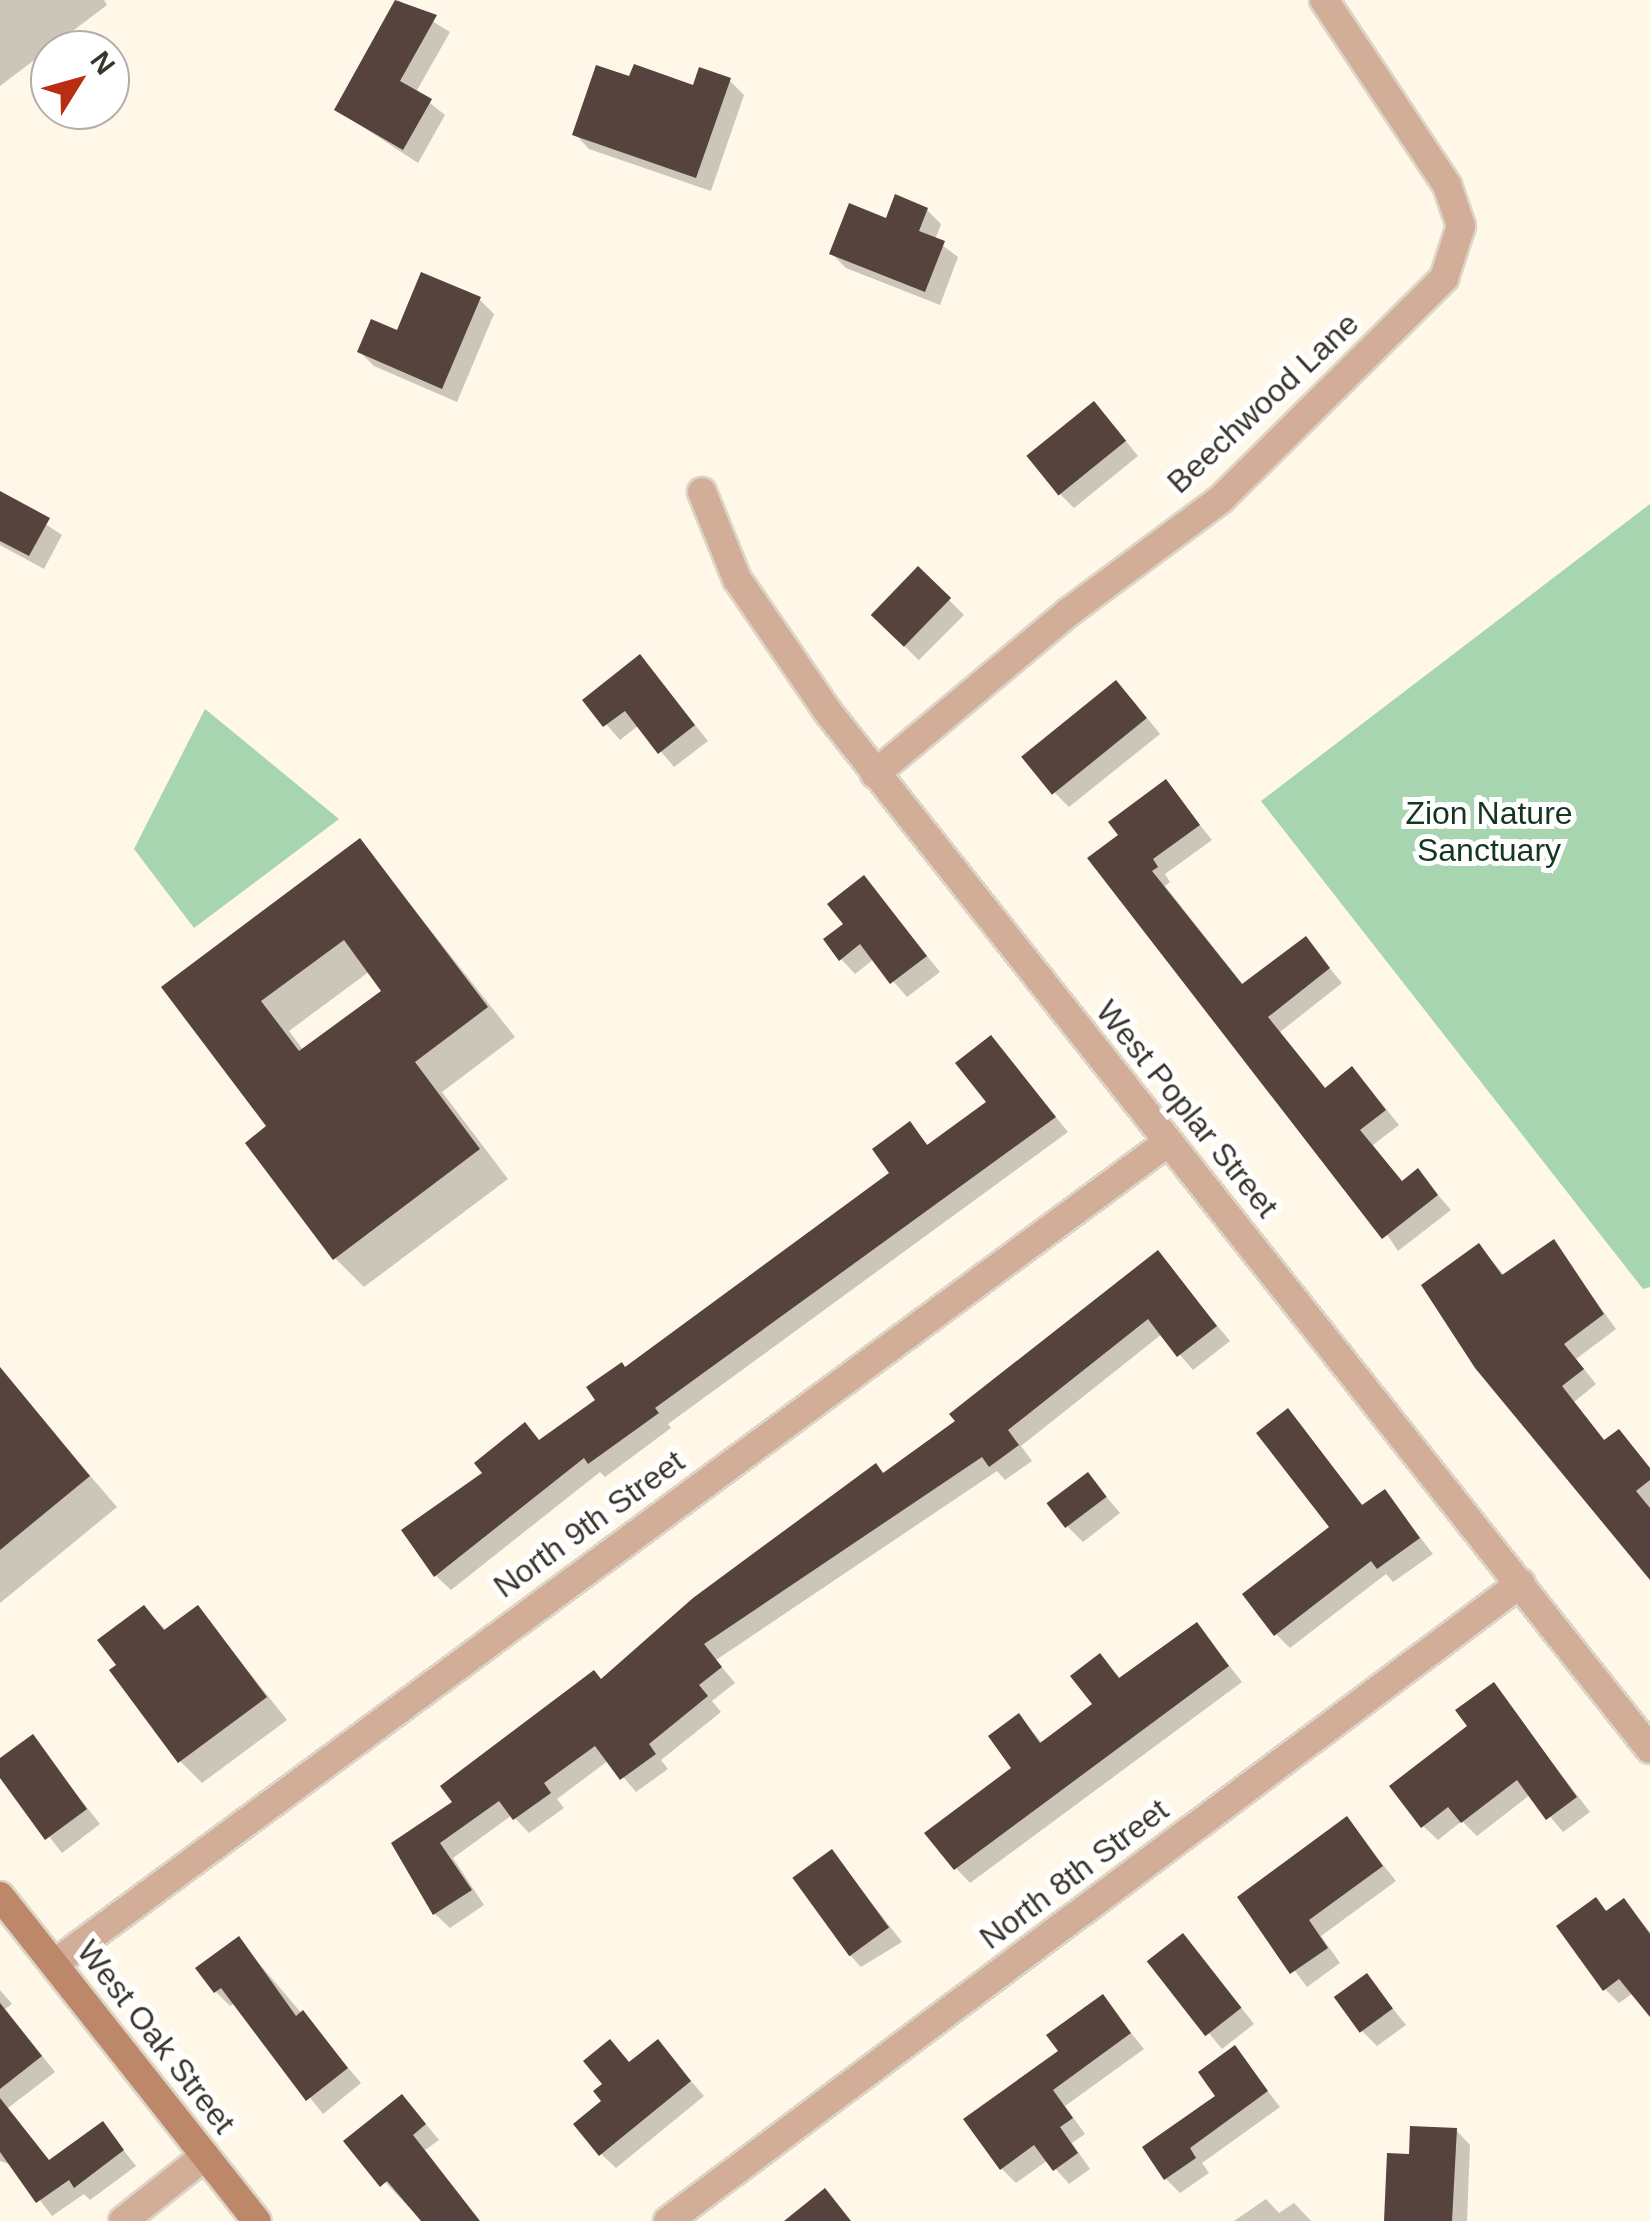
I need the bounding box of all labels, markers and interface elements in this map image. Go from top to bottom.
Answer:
north arrow [30,30,130,130]
text: N [84,45,121,80]
street label: Beechwood Lane [1159,305,1367,501]
park label: Zion Nature Sanctuary [1405,795,1573,870]
street label: West Poplar Street [1088,993,1286,1225]
street label: North 9th Street [486,1442,692,1606]
street label: North 8th Street [972,1791,1176,1957]
street label: West Oak Street [69,1933,243,2141]

